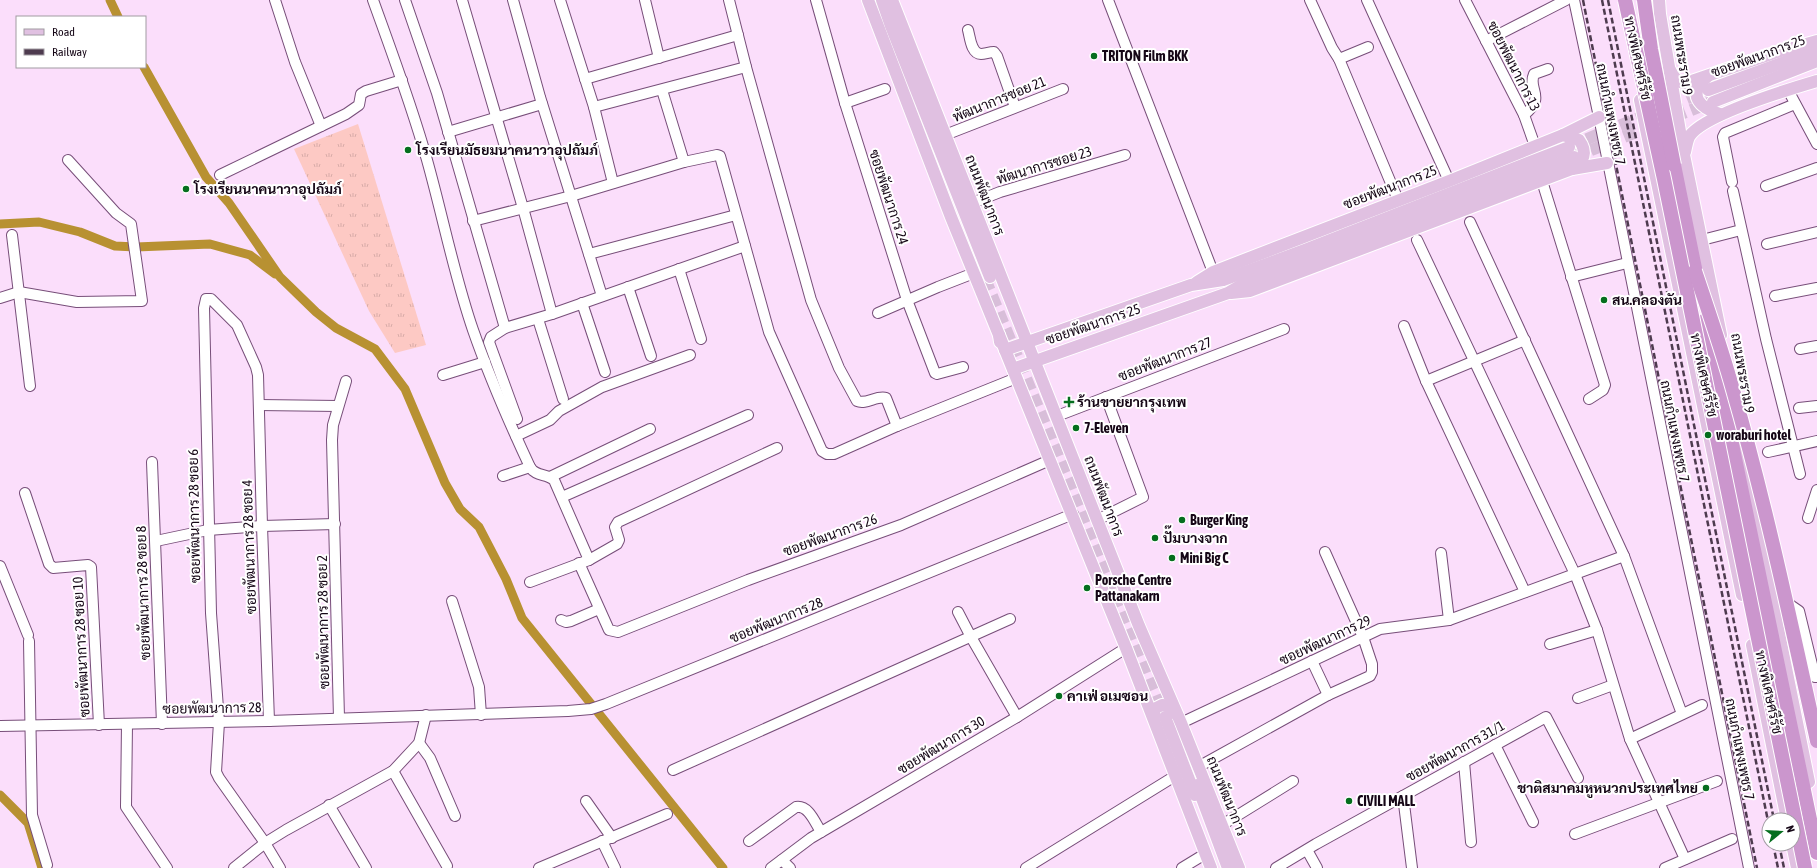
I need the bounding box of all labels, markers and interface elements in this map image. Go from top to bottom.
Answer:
street label: ทางพิเศษศรีรัช [1621,14,1656,101]
street label: ถนนพระราม 9 [1668,14,1696,96]
legend [16,16,146,68]
street label: ซอยพัฒนาการ 13 [1484,18,1544,114]
text: Road [52,25,75,39]
street label: ซอยพัฒนาการ 25 [1709,32,1807,80]
text: Railway [52,45,87,59]
place label: TRITON Film BKK [1102,48,1188,64]
marker: TRITON Film BKK [1089,51,1099,61]
street label: ถนนกำแพงเพชร 7 [1593,62,1629,166]
street label: พัฒนาการซอย 21 [950,73,1048,125]
place label: โรงเรียนมัธยมนาคนาวาอุปถัมภ์ [415,141,599,161]
street label: พัฒนาการซอย 23 [994,143,1094,187]
marker: โรงเรียนมัธยมนาคนาวาอุปถัมภ์ [403,145,413,155]
street label: ซอยพัฒนาการ 24 [866,147,912,247]
street label: ถนนพัฒนาการ [962,152,1008,238]
street label: ซอยพัฒนาการ 25 [1341,162,1439,212]
place label: โรงเรียนนาคนาวาอุปถัมภ์ [193,180,343,200]
marker: โรงเรียนนาคนาวาอุปถัมภ์ [181,184,191,194]
place label: สน.คลองตัน [1612,292,1682,308]
marker: สน.คลองตัน [1599,295,1609,305]
street label: ซอยพัฒนาการ 25 [1044,300,1142,348]
street label: ทางพิเศษศรีรัช [1687,331,1722,418]
street label: ถนนพระราม 9 [1728,332,1758,414]
street label: ซอยพัฒนาการ 27 [1116,334,1214,384]
street label: ถนนกำแพงเพชร 7 [1657,379,1693,483]
place label: ร้านขายยากรุงเทพ [1077,394,1186,413]
marker: ร้านขายยากรุงเทพ [1064,397,1074,407]
place label: 7-Eleven [1084,420,1129,436]
marker: 7-Eleven [1071,423,1081,433]
place label: woraburi hotel [1716,427,1791,443]
marker: woraburi hotel [1703,430,1713,440]
street label: ซอยพัฒนาการ 28 ซอย 6 [185,448,203,583]
street label: ถนนพัฒนาการ [1081,453,1127,539]
street label: ซอยพัฒนาการ 28 ซอย 4 [239,479,259,614]
street label: ซอยพัฒนาการ 26 [781,510,880,559]
place label: Burger King [1190,512,1249,528]
marker: Burger King [1177,515,1187,525]
street label: ซอยพัฒนาการ 28 ซอย 8 [133,525,153,660]
place label: ปั๊มบางจาก [1163,525,1228,546]
marker: ปั๊มบางจาก [1150,533,1160,543]
place label: Mini Big C [1180,550,1229,566]
marker: Mini Big C [1167,553,1177,563]
street label: ซอยพัฒนาการ 28 ซอย 2 [314,555,332,689]
place label: Porsche Centre Pattanakarn [1095,572,1172,604]
street label: ซอยพัฒนาการ 28 ซอย 10 [69,576,93,718]
marker: Porsche Centre Pattanakarn [1082,583,1092,593]
street label: ซอยพัฒนาการ 28 [727,594,825,646]
street label: ซอยพัฒนาการ 29 [1277,612,1373,668]
street label: ทางพิเศษศรีรัช [1752,648,1787,735]
place label: คาเฟ่ อเมซอน [1067,688,1148,704]
marker: คาเฟ่ อเมซอน [1054,691,1064,701]
street label: ถนนกำแพงเพชร 7 [1722,697,1758,801]
street label: ซอยพัฒนาการ 28 [162,699,262,717]
street label: ซอยพัฒนาการ 30 [894,712,988,777]
street label: ซอยพัฒนาการ 31/1 [1403,717,1507,785]
street label: ถนนพัฒนาการ [1204,754,1250,839]
place label: ชาติสมาคมหูหนวกประเทศไทย [1517,779,1698,799]
marker: ชาติสมาคมหูหนวกประเทศไทย [1701,783,1711,793]
place label: CIVILI MALL [1357,793,1416,809]
marker: CIVILI MALL [1344,796,1354,806]
north arrow [1761,812,1801,852]
text: N [1784,824,1797,834]

